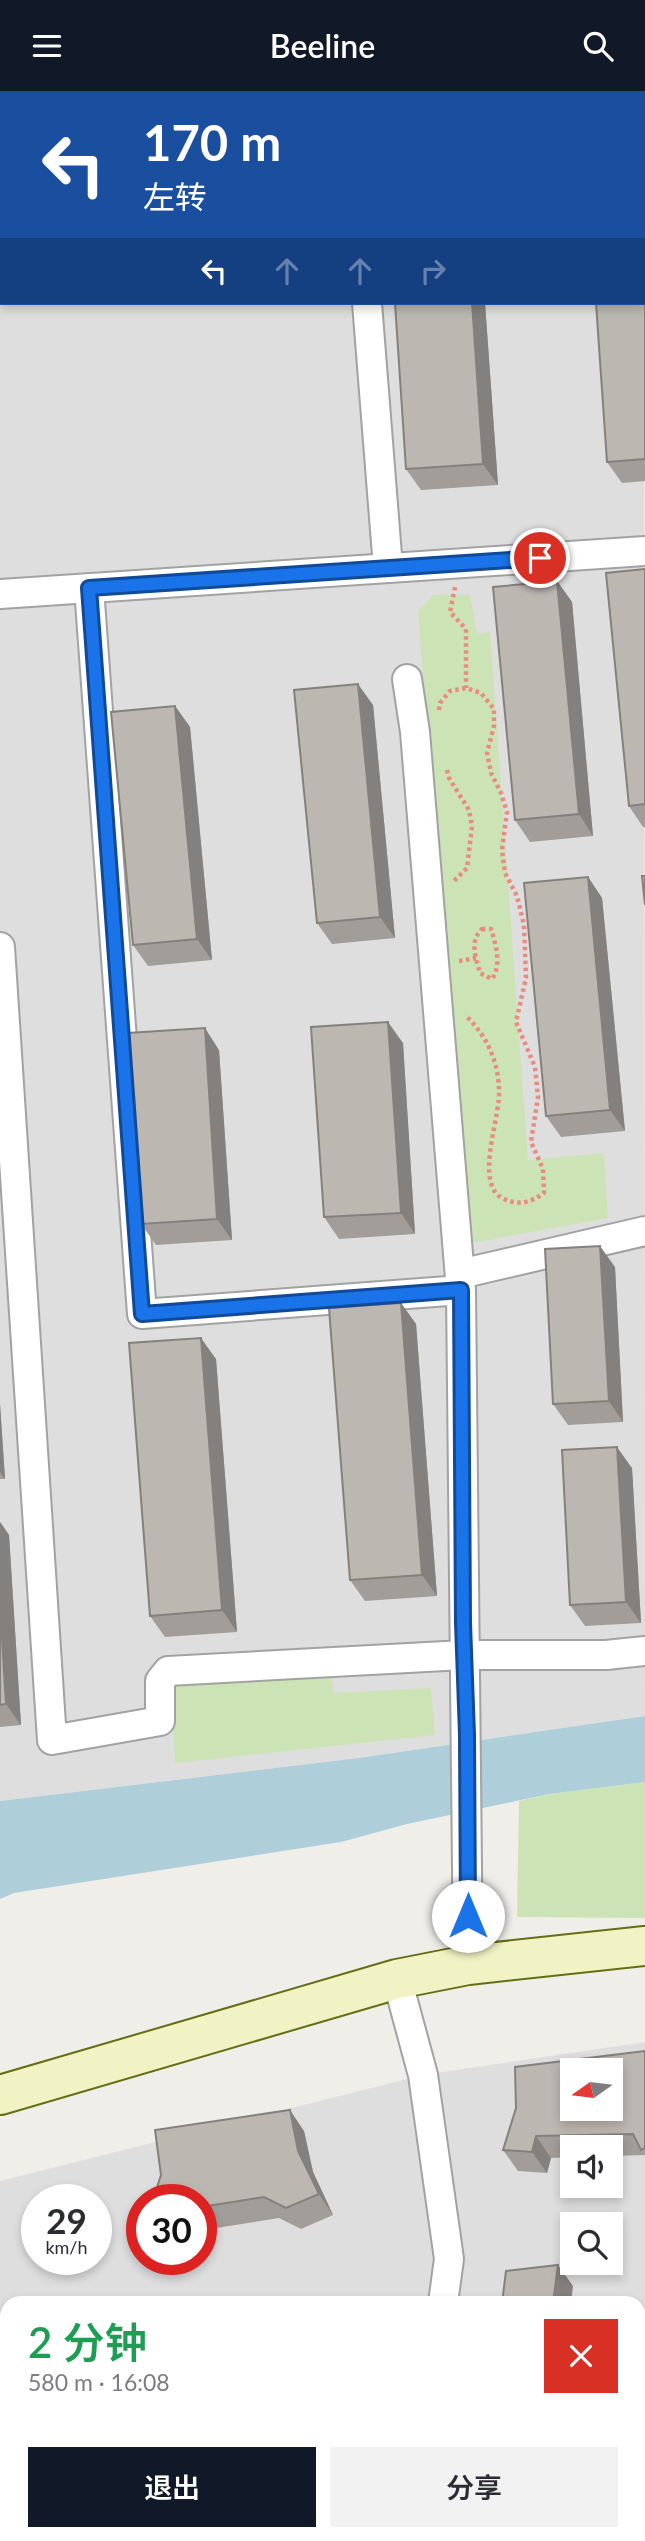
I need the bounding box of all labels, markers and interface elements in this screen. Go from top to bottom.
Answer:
text: Beeline [270,26,375,65]
icon: menu [28,27,66,65]
icon: search [579,27,617,65]
text: 170 m [143,113,281,171]
icon: left [28,119,119,210]
text: 左转 [143,177,207,216]
icon: left [195,252,233,290]
icon: ahead [268,252,306,290]
icon: ahead [341,252,379,290]
icon: right [414,252,452,290]
pin [510,528,570,588]
icon: arrive [521,539,559,577]
position arrow [431,1879,505,1953]
north arrow [560,2058,623,2121]
map controls [560,2058,623,2275]
button: sound [560,2135,623,2198]
speed limit sign: 30 [126,2184,217,2275]
text: 29 [46,2199,87,2241]
button: search [560,2212,623,2275]
text: km/h [45,2236,88,2258]
text: 2 分钟 [28,2317,147,2367]
button: close [544,2319,618,2393]
text: 580 m · 16:08 [28,2368,170,2396]
button: 退出 [28,2447,316,2527]
button: 分享 [330,2447,618,2527]

